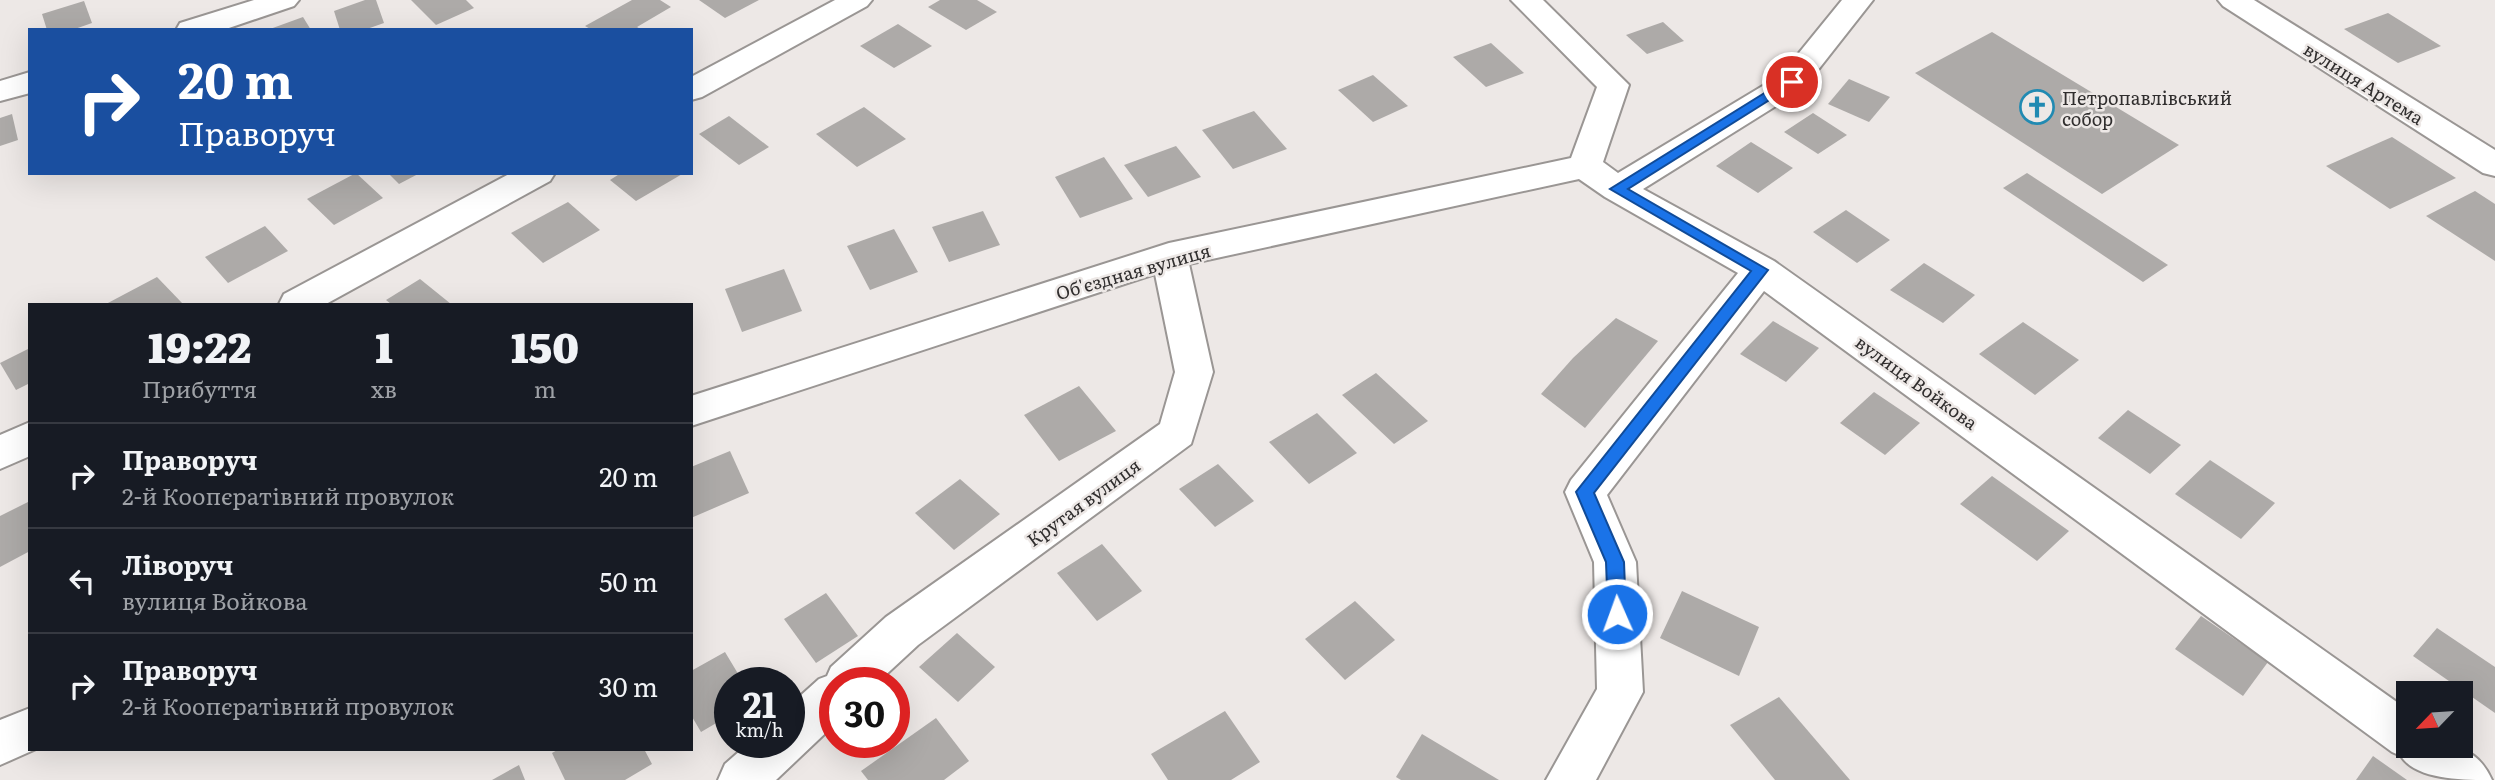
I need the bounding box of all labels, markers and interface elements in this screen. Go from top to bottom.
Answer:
street label: вулиця Артема [2299,35,2430,131]
text: 20 m [178,41,293,114]
pin [1762,52,1822,112]
icon: right [63,56,154,147]
icon: arrive [1773,63,1811,101]
place label: Петропавлівський собор [2062,84,2232,132]
church icon: Петропавлівський собор [2018,88,2056,126]
text: Праворуч [178,108,336,156]
street label: Об'єздная вулиця [1053,236,1213,306]
text: 19:22 [148,314,251,376]
text: 1 [375,314,393,376]
text: 150 [511,314,579,376]
street label: вулиця Войкова [1850,328,1984,436]
text: Прибуття [142,371,257,405]
text: хв [371,371,397,405]
text: m [534,371,556,405]
text: Праворуч [122,439,258,478]
street label: Крутая вулиця [1021,451,1145,553]
text: 20 m [599,456,658,495]
icon: right [63,457,101,495]
text: 2-й Коопєратівний провулок [122,478,454,512]
text: Ліворуч [122,544,233,583]
text: 50 m [599,561,658,600]
icon: left [63,562,101,600]
position arrow [1580,577,1654,651]
text: вулиця Войкова [122,583,308,617]
text: Праворуч [122,649,258,688]
text: 30 m [598,666,658,705]
icon: right [63,667,101,705]
speed limit sign: 30 [819,667,910,758]
text: 21 [743,677,776,729]
north arrow [2396,681,2473,758]
map controls [2396,681,2473,758]
text: 2-й Коопєратівний провулок [122,688,454,722]
text: km/h [736,716,783,743]

